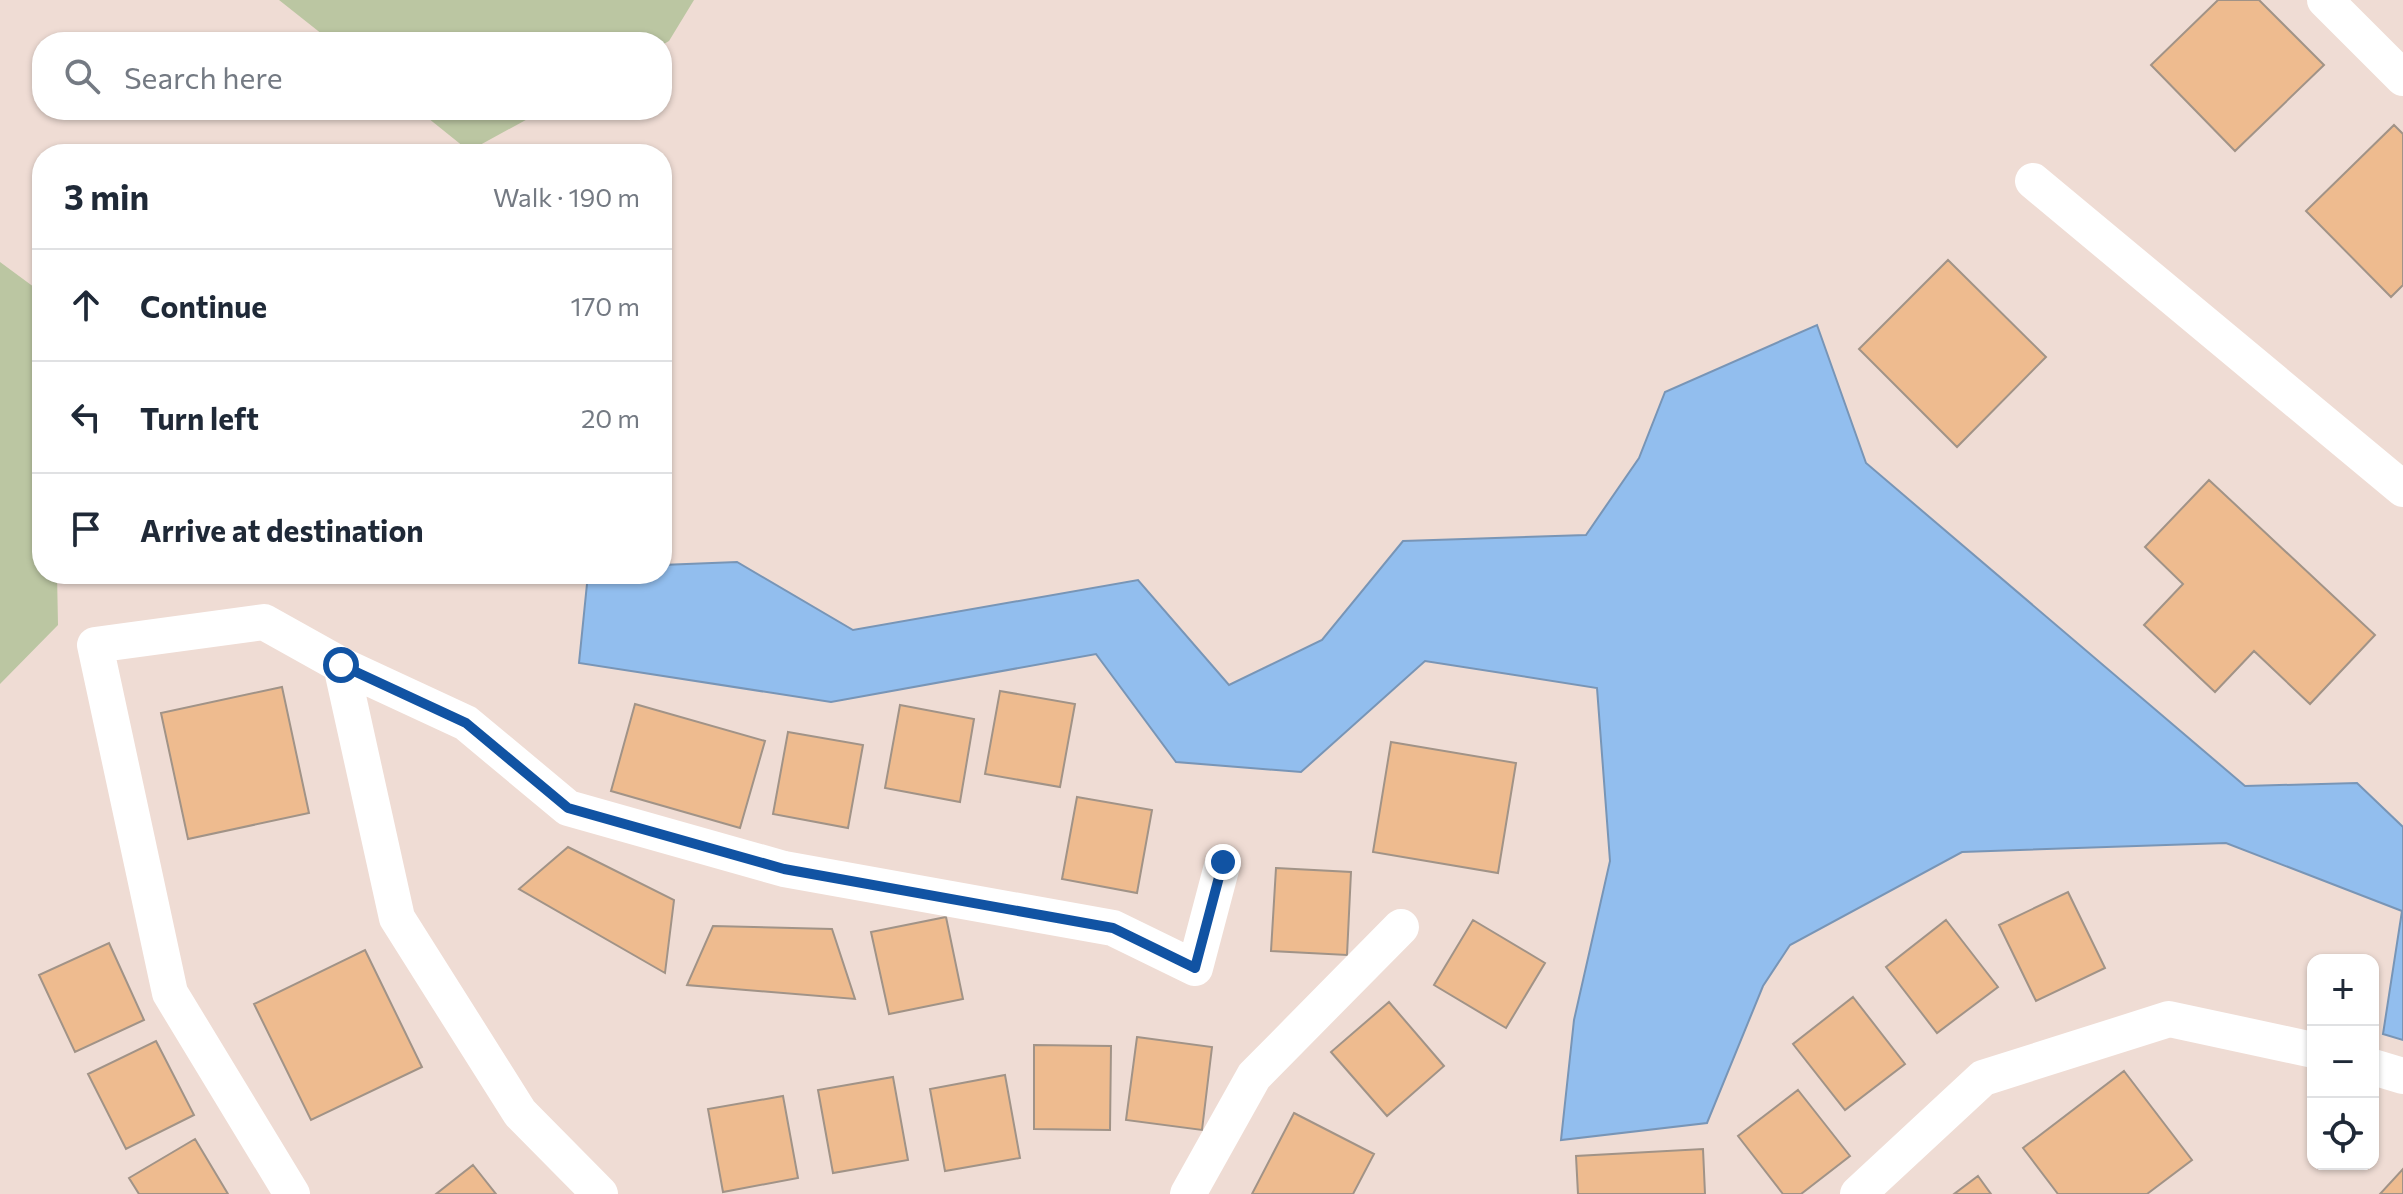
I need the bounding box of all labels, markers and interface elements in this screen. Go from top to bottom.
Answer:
search box [32,32,672,120]
icon: search [60,54,104,98]
text: Search here [124,58,283,95]
text: 3 min [64,175,149,217]
text: Walk · 190 m [493,181,640,212]
icon: ahead [64,283,108,327]
text: Continue [140,287,267,324]
text: 170 m [571,290,640,321]
icon: left [64,395,108,439]
text: Turn left [140,399,259,436]
text: 20 m [581,402,640,433]
icon: arrive [64,507,108,551]
text: Arrive at destination [140,511,424,548]
route start [323,647,359,683]
route end [1205,844,1241,880]
map controls [2307,954,2379,1170]
button: + [2307,954,2379,1026]
button: − [2307,1026,2379,1098]
button: locate [2307,1098,2379,1170]

